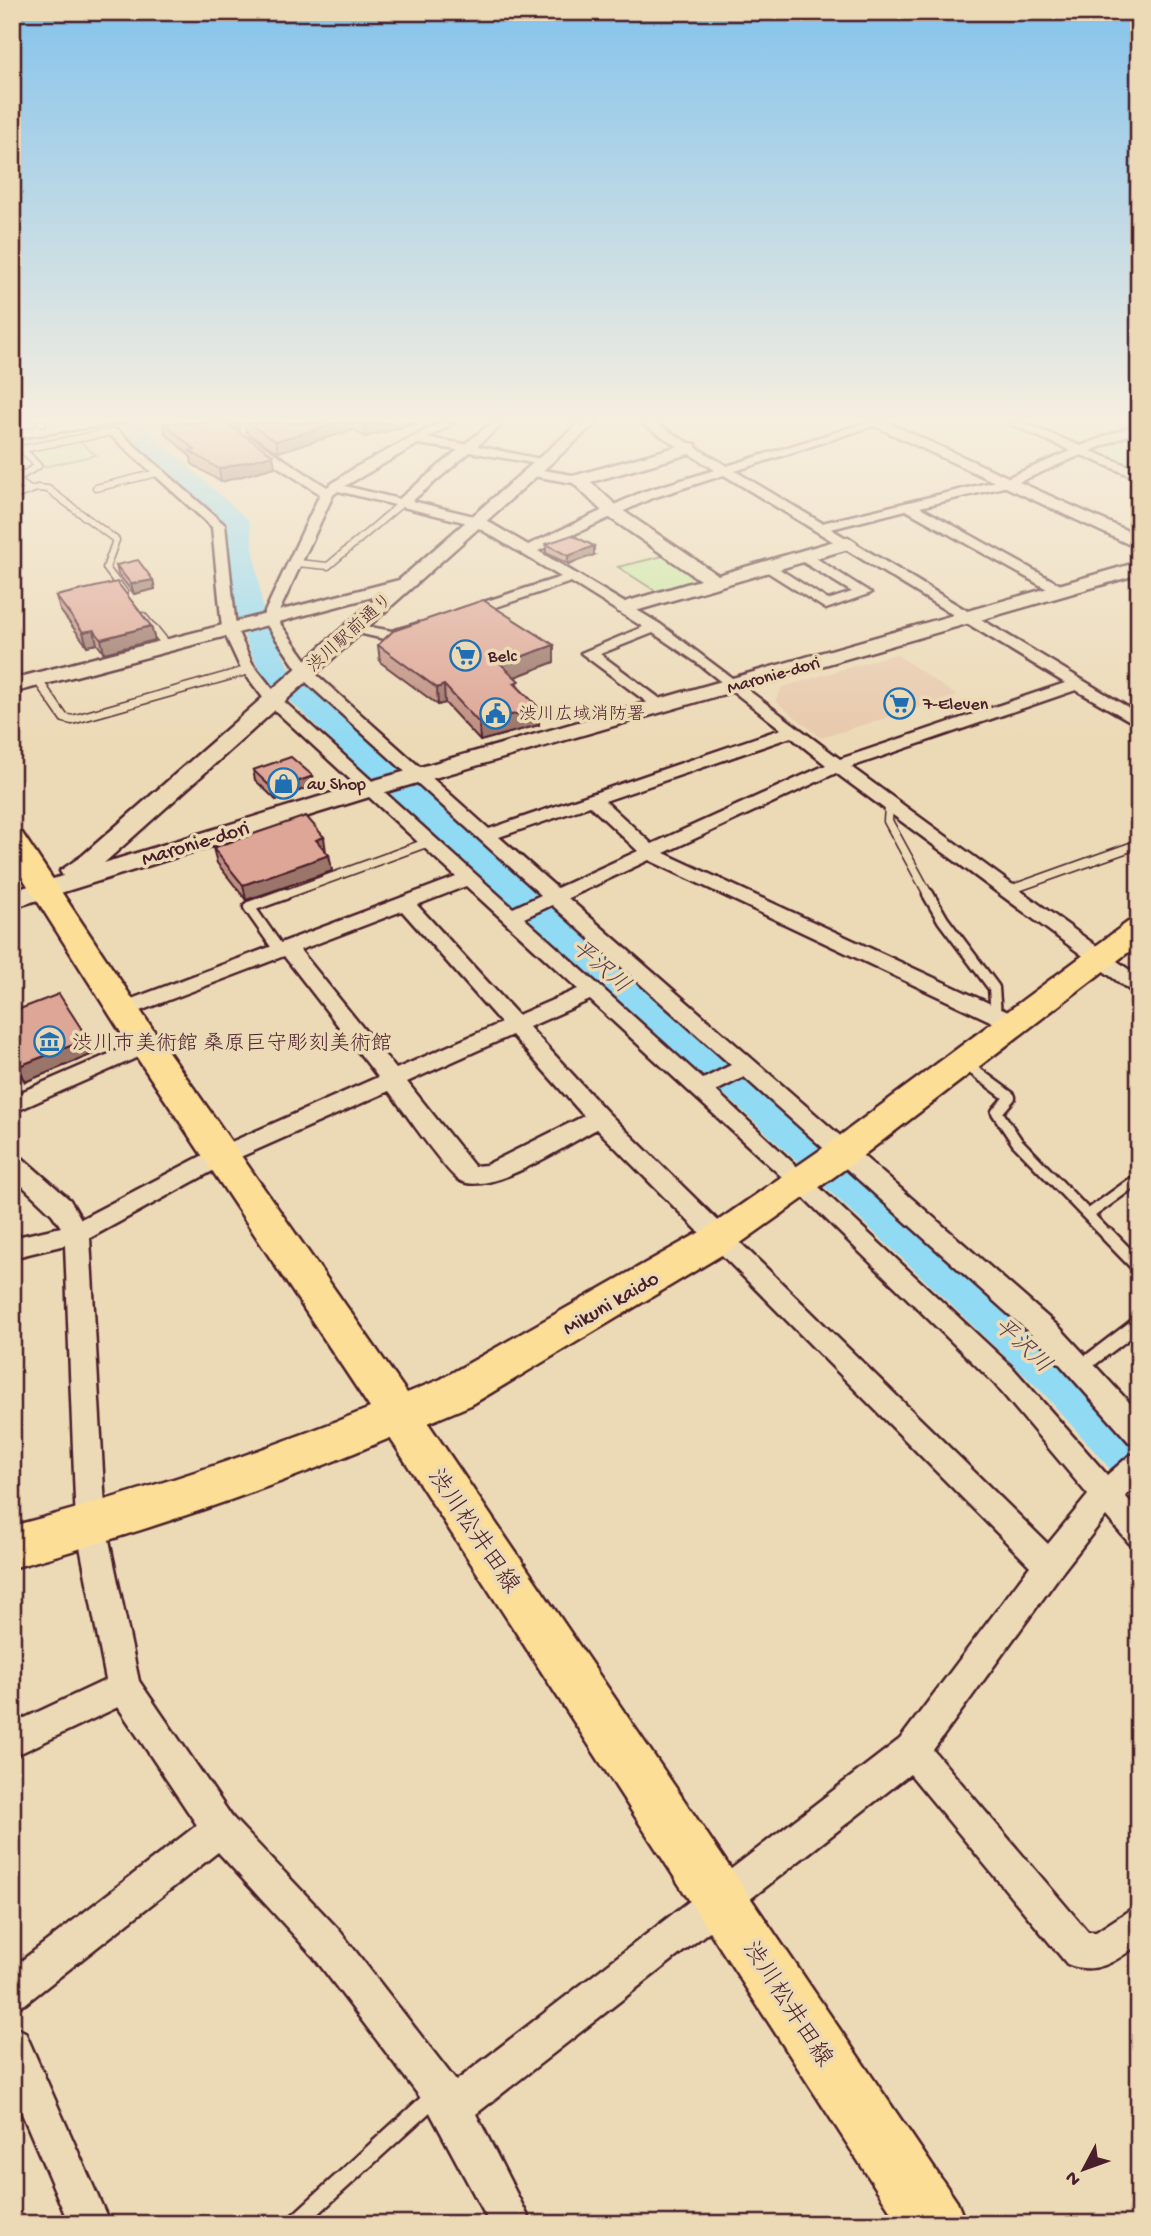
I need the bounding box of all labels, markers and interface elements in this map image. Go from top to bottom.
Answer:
street label: 渋川駅前通り [303,589,398,678]
supermarket icon: Belc [448,638,482,672]
place label: Belc [487,647,517,668]
street label: Maronie-dori [725,653,823,700]
supermarket icon: 7-Eleven [883,686,917,720]
place label: 7-Eleven [922,695,989,716]
public building icon: 渋川広域消防署 [479,696,513,730]
place label: 渋川広域消防署 [519,704,645,726]
shop icon: au Shop [267,766,301,800]
place label: au Shop [307,775,366,796]
street label: Maronie-dori [139,817,253,874]
water label: 平沢川 [565,935,635,1000]
museum icon: 渋川市美術館 桑原巨守彫刻美術館 [32,1025,66,1059]
place label: 渋川市美術館 桑原巨守彫刻美術館 [72,1032,392,1058]
street label: Mikuni kaido [559,1268,664,1343]
water label: 平沢川 [987,1313,1056,1380]
street label: 渋川松井田線 [420,1464,525,1600]
street label: 渋川松井田線 [735,1936,838,2073]
north arrow [1050,2134,1120,2204]
text: N [1061,2166,1087,2190]

